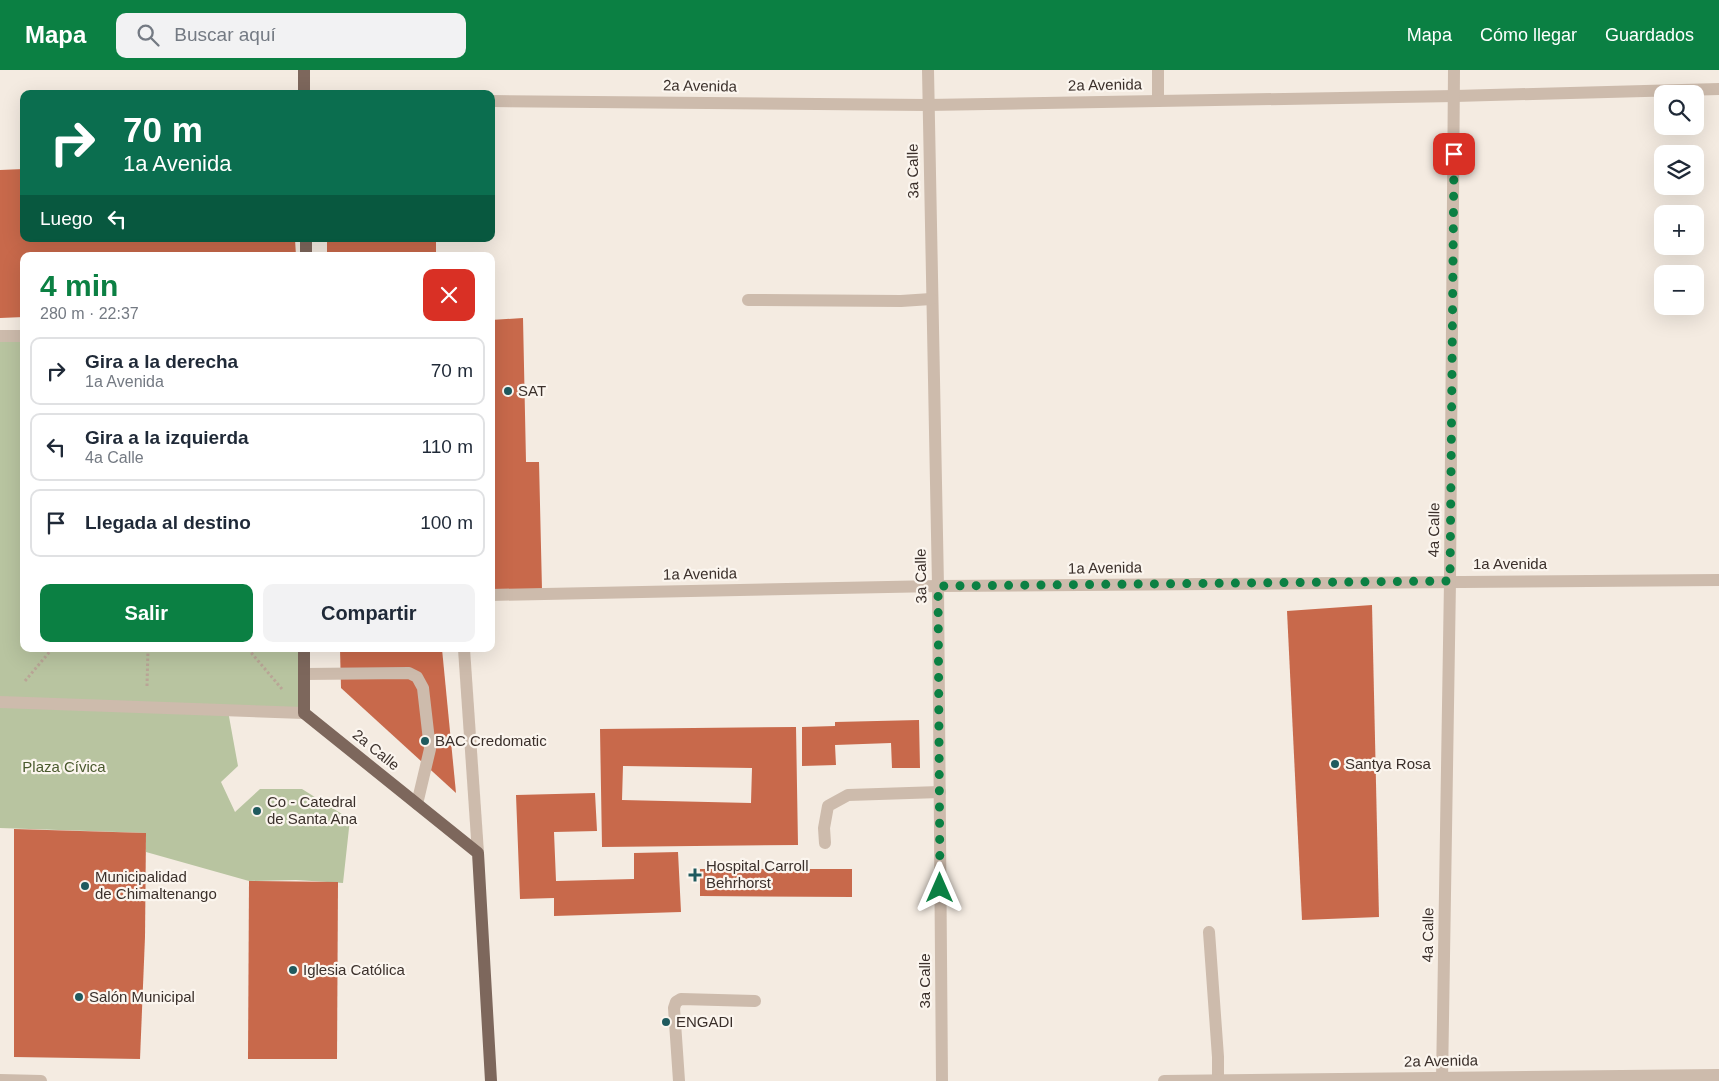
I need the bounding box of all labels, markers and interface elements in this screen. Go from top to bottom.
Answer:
search box [116,13,466,58]
text: Mapa [25,21,86,48]
icon: search [134,21,162,49]
text: Buscar aquí [174,24,276,45]
text: Mapa [1407,25,1452,45]
text: Cómo llegar [1480,25,1577,45]
text: Guardados [1605,25,1694,45]
street label: 2a Avenida [1068,75,1143,94]
street label: 2a Avenida [663,76,738,95]
map controls [1654,85,1704,315]
button: search [1654,85,1704,135]
icon: right [40,110,105,175]
text: 70 m [123,110,203,149]
pin [1433,133,1475,175]
icon: arrive [1440,140,1468,168]
street label: 3a Calle [904,143,921,199]
button: layers [1654,145,1704,195]
text: 1a Avenida [123,151,231,176]
icon: left [103,205,131,233]
button: + [1654,205,1704,255]
text: Luego [40,208,93,229]
button: − [1654,265,1704,315]
text: 4 min [40,269,118,302]
button: close [423,269,475,321]
text: 280 m · 22:37 [40,305,139,322]
text: Gira a la derecha [85,351,238,372]
icon: right [42,357,70,385]
text: 70 m [431,360,473,381]
text: 1a Avenida [85,373,164,390]
place label: SAT [518,382,546,399]
marker: SAT [502,385,514,397]
text: Gira a la izquierda [85,427,249,448]
icon: left [42,433,70,461]
text: 110 m [422,436,473,457]
text: 4a Calle [85,449,144,466]
street label: 4a Calle [1425,502,1442,558]
icon: arrive [42,509,70,537]
text: Llegada al destino [85,512,251,533]
text: 100 m [420,512,473,533]
street label: 3a Calle [912,548,929,604]
street label: 1a Avenida [1473,555,1548,572]
street label: 1a Avenida [1068,558,1143,577]
street label: 1a Avenida [663,564,738,583]
button: Salir [40,584,253,642]
button: Compartir [263,584,475,642]
street label: 2a Calle [350,726,403,774]
place label: BAC Credomatic [435,732,547,749]
marker: BAC Credomatic [419,735,431,747]
place label: Santya Rosa [1345,755,1432,772]
park label: Plaza Cívica [22,758,106,775]
marker: Santya Rosa [1329,758,1341,770]
place label: Co - Catedral de Santa Ana [267,793,358,827]
marker: Co - Catedral de Santa Ana [251,805,263,817]
place label: Hospital Carroll Behrhorst [706,857,809,891]
position arrow [913,861,965,913]
place label: Municipalidad de Chimaltenango [95,868,217,902]
marker: Hospital Carroll Behrhorst [688,868,702,882]
marker: Municipalidad de Chimaltenango [79,880,91,892]
street label: 4a Calle [1419,907,1436,963]
street label: 3a Calle [916,953,933,1009]
place label: Iglesia Católica [303,961,405,978]
marker: Iglesia Católica [287,964,299,976]
place label: Salón Municipal [89,988,195,1005]
marker: Salón Municipal [73,991,85,1003]
place label: ENGADI [676,1013,734,1030]
marker: ENGADI [660,1016,672,1028]
street label: 2a Avenida [1404,1051,1479,1070]

